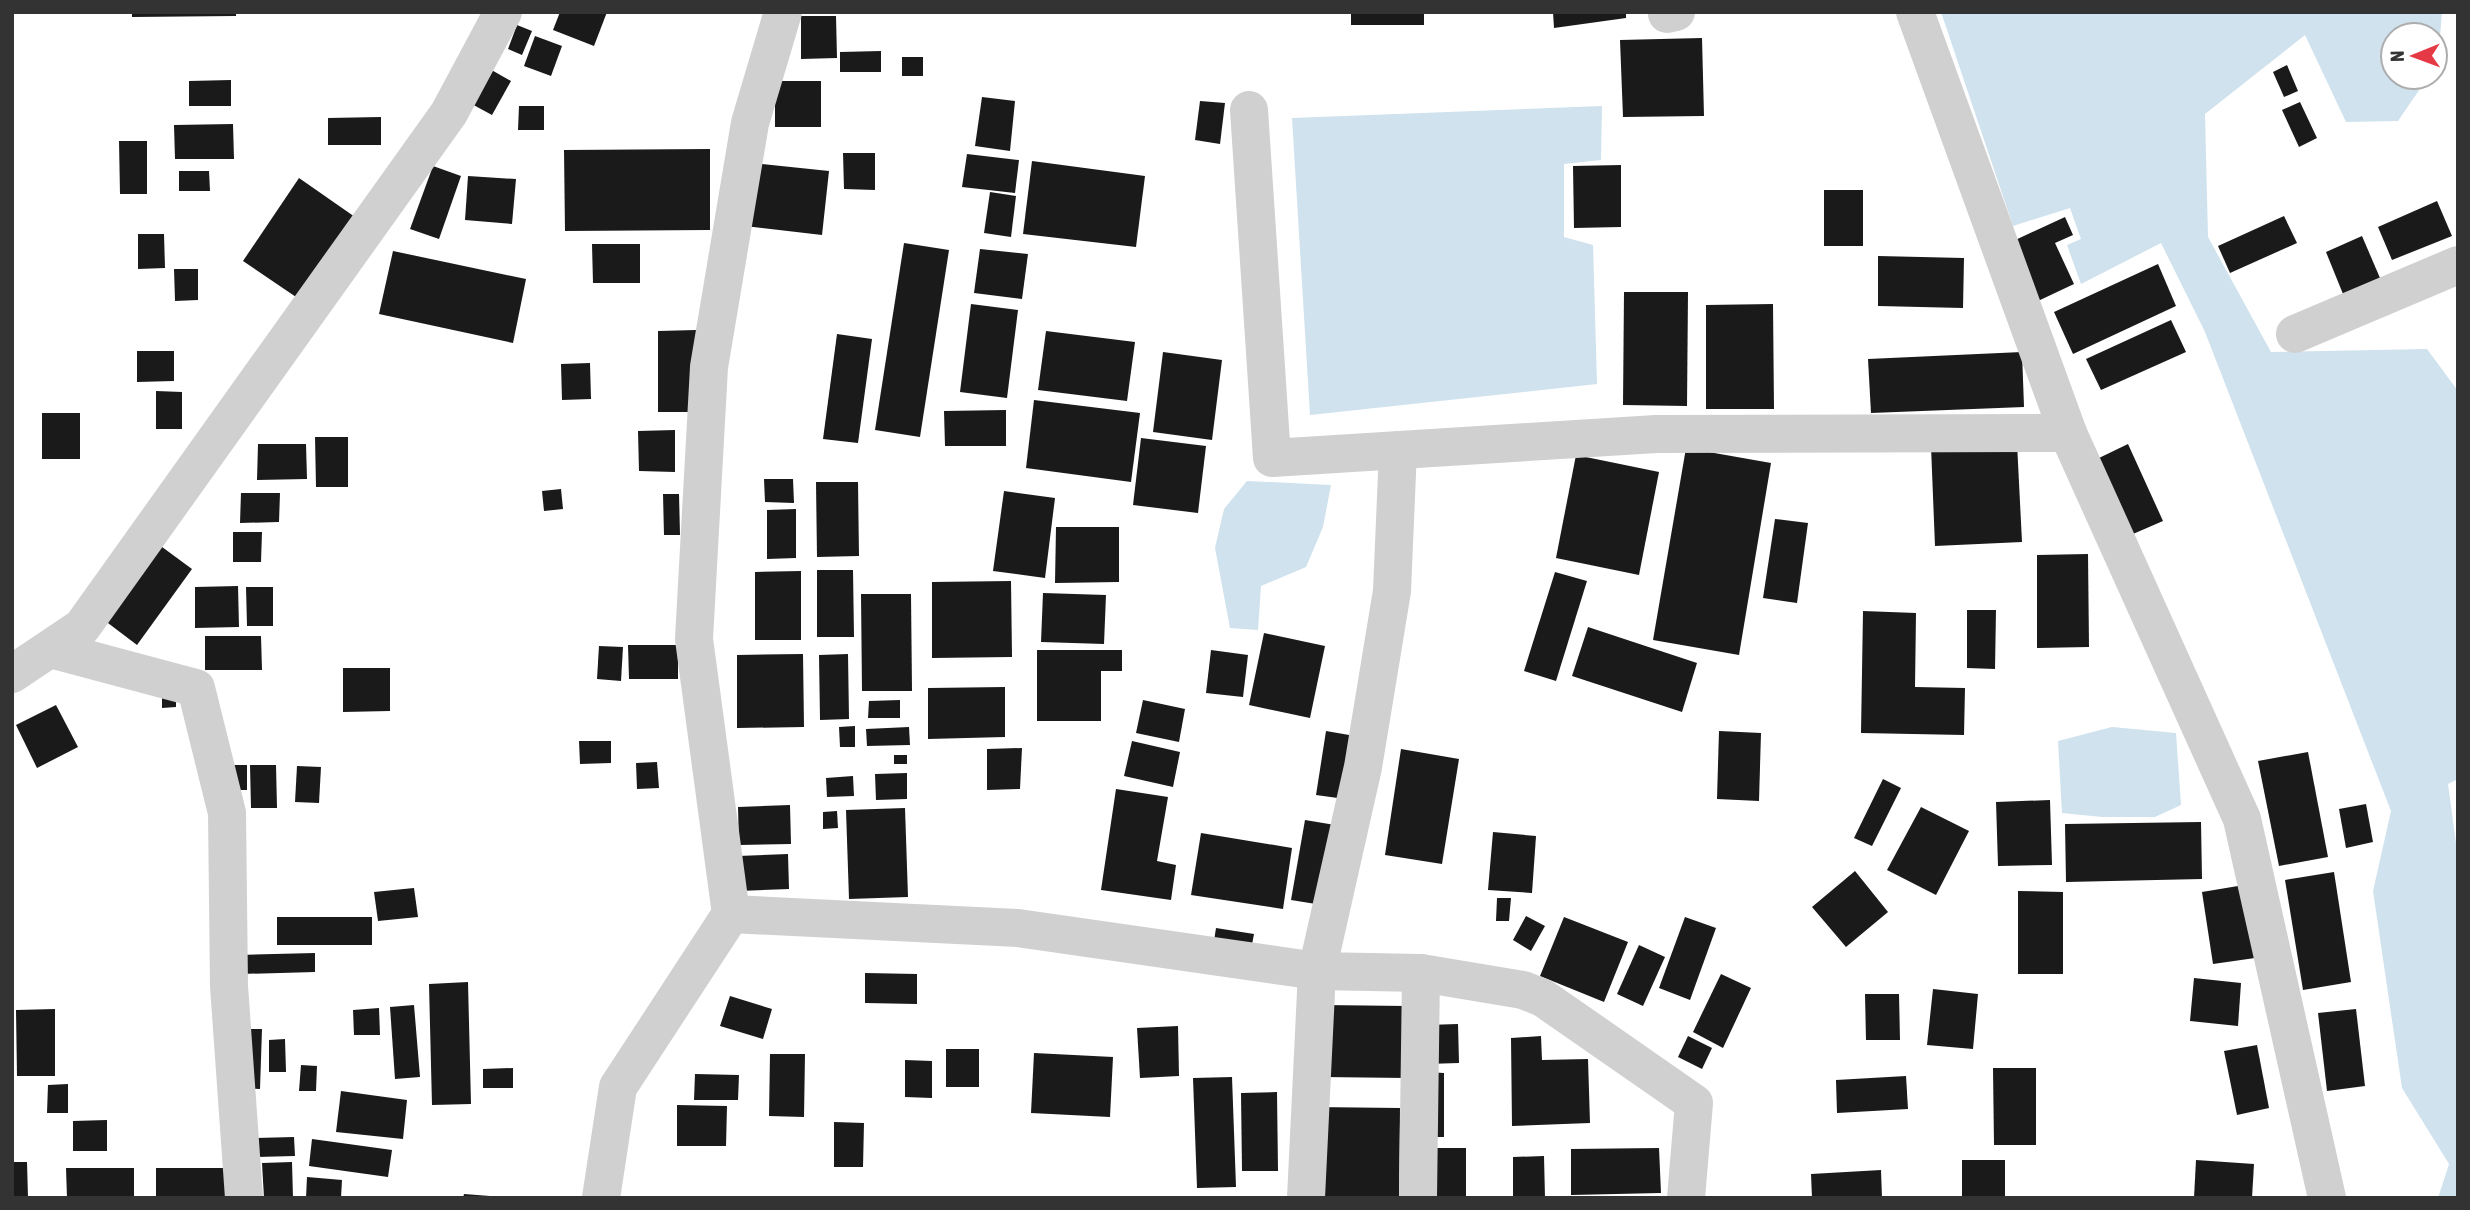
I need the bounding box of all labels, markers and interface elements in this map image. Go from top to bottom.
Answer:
north arrow [2379,21,2449,91]
text: N [2386,50,2408,62]

